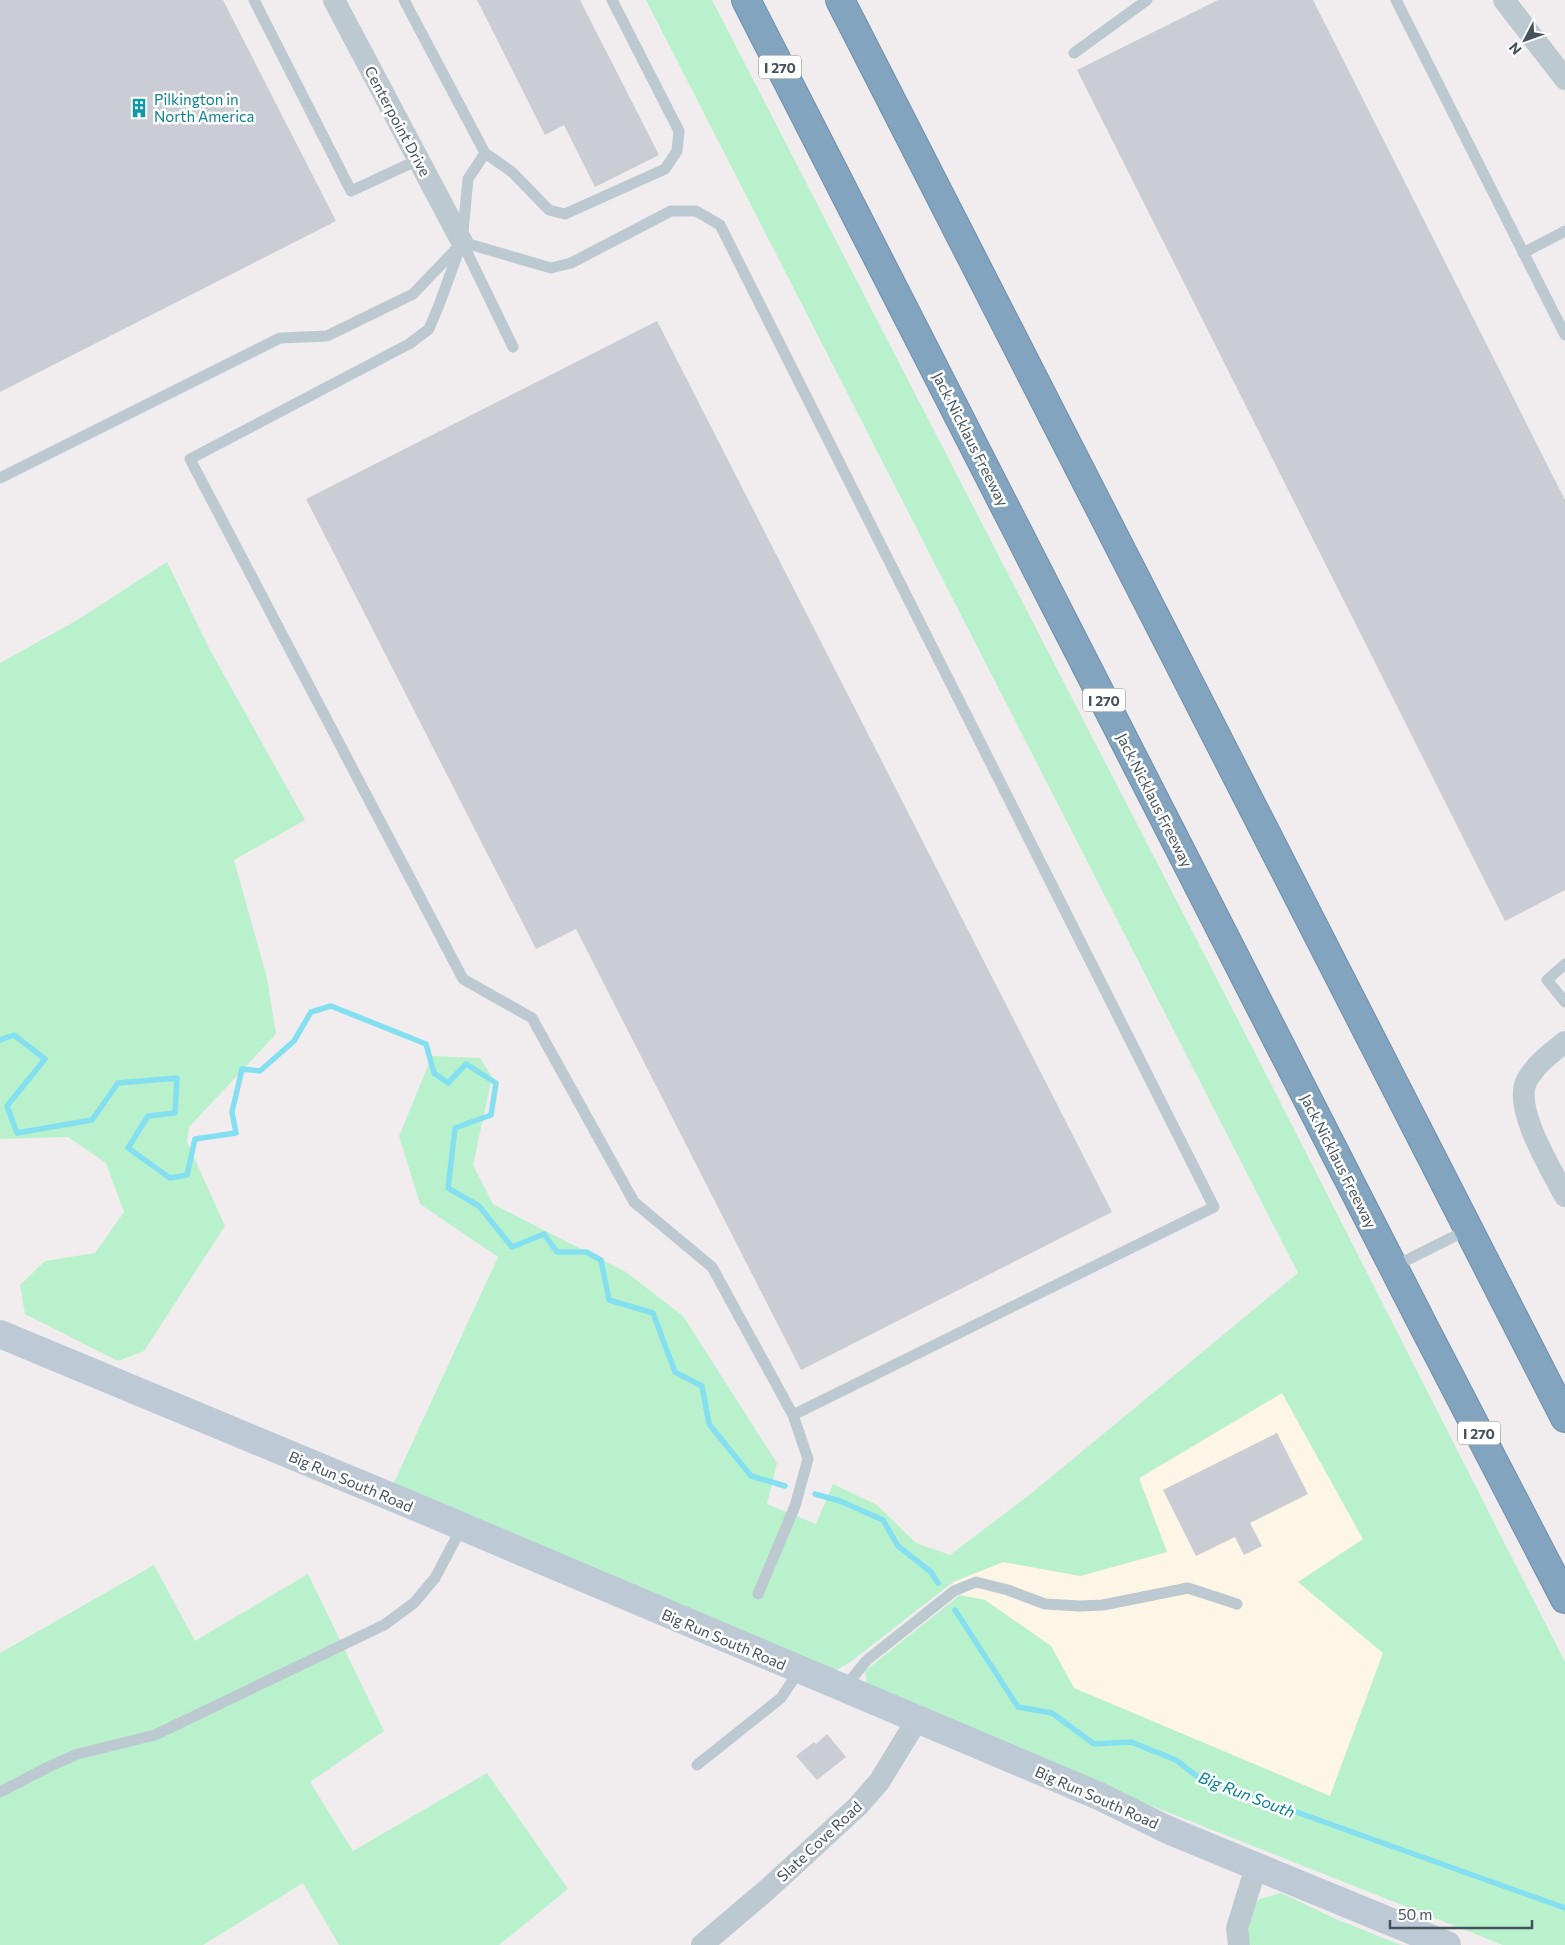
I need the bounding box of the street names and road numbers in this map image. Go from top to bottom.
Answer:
road number: I 270 [759,56,801,78]
street label: Centerpoint Drive [361,63,435,179]
street label: Jack Nicklaus Freeway [929,369,1013,509]
road number: I 270 [1083,688,1125,712]
street label: Jack Nicklaus Freeway [1113,730,1197,870]
street label: Jack Nicklaus Freeway [1297,1091,1381,1231]
road number: I 270 [1458,1422,1500,1445]
street label: Big Run South Road [286,1447,416,1515]
street label: Big Run South Road [659,1605,789,1673]
street label: Big Run South Road [1033,1762,1161,1832]
street label: Slate Cove Road [773,1797,865,1885]

